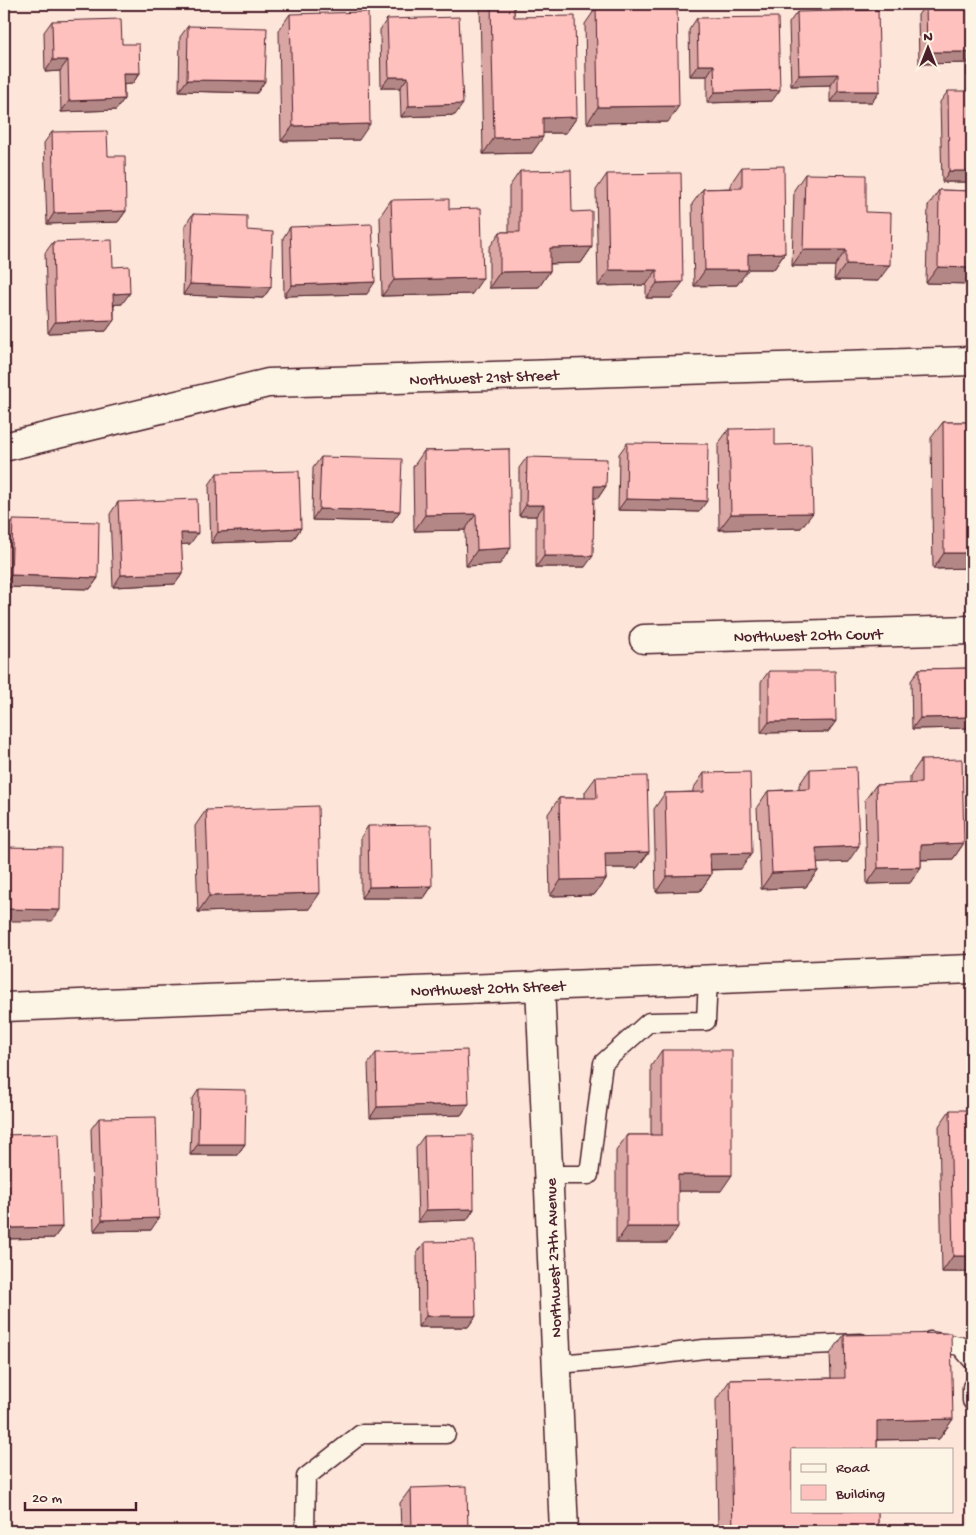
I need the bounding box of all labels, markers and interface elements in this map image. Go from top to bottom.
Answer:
north arrow [904,22,954,72]
text: N [923,29,933,46]
street label: Northwest 21st Street [409,367,561,392]
street label: Northwest 20th Court [733,627,884,648]
street label: Northwest 20th Street [410,978,567,1003]
street label: Northwest 27th Avenue [543,1177,568,1338]
legend [791,1448,954,1512]
text: Road [836,1460,870,1478]
scale bar [25,1480,136,1512]
text: Building [835,1486,885,1504]
text: 20 m [32,1490,62,1508]

